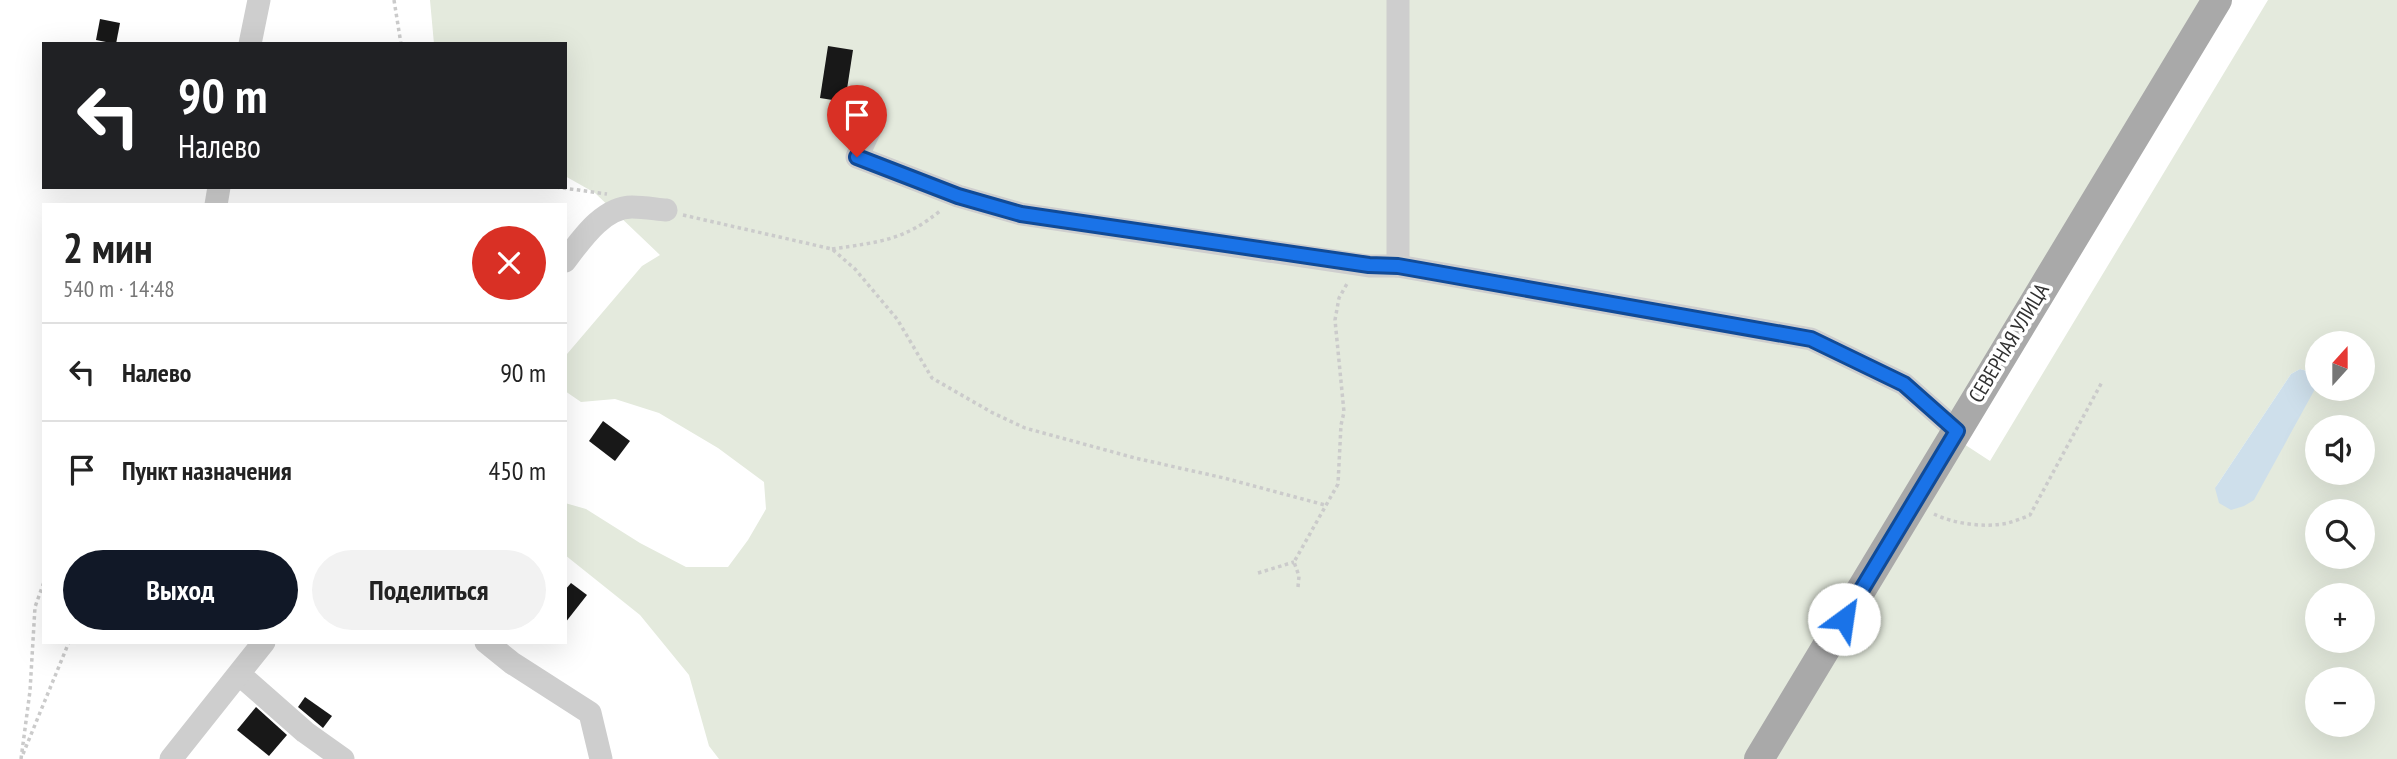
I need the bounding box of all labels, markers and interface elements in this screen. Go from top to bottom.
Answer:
text: 90 m [178,63,267,127]
icon: left [63,70,154,161]
pin [827,85,887,157]
icon: arrive [838,96,876,134]
text: Налево [178,125,261,167]
text: 2 мин [63,220,153,275]
button: close [472,226,546,300]
text: 540 m · 14:48 [63,274,175,303]
street label: СЕВЕРНАЯ УЛИЦА [1962,278,2055,407]
north arrow [2305,331,2375,401]
map controls [2305,331,2375,737]
icon: left [63,353,101,391]
text: Налево [122,356,191,389]
text: 90 m [500,356,546,389]
button: sound [2305,415,2375,485]
icon: arrive [63,451,101,489]
text: Пункт назначения [122,454,292,487]
text: 450 m [488,454,546,487]
button: search [2305,499,2375,569]
button: Выход [63,550,298,630]
button: Поделиться [312,550,546,630]
position arrow [1807,582,1881,656]
button: + [2305,583,2375,653]
button: − [2305,667,2375,737]

